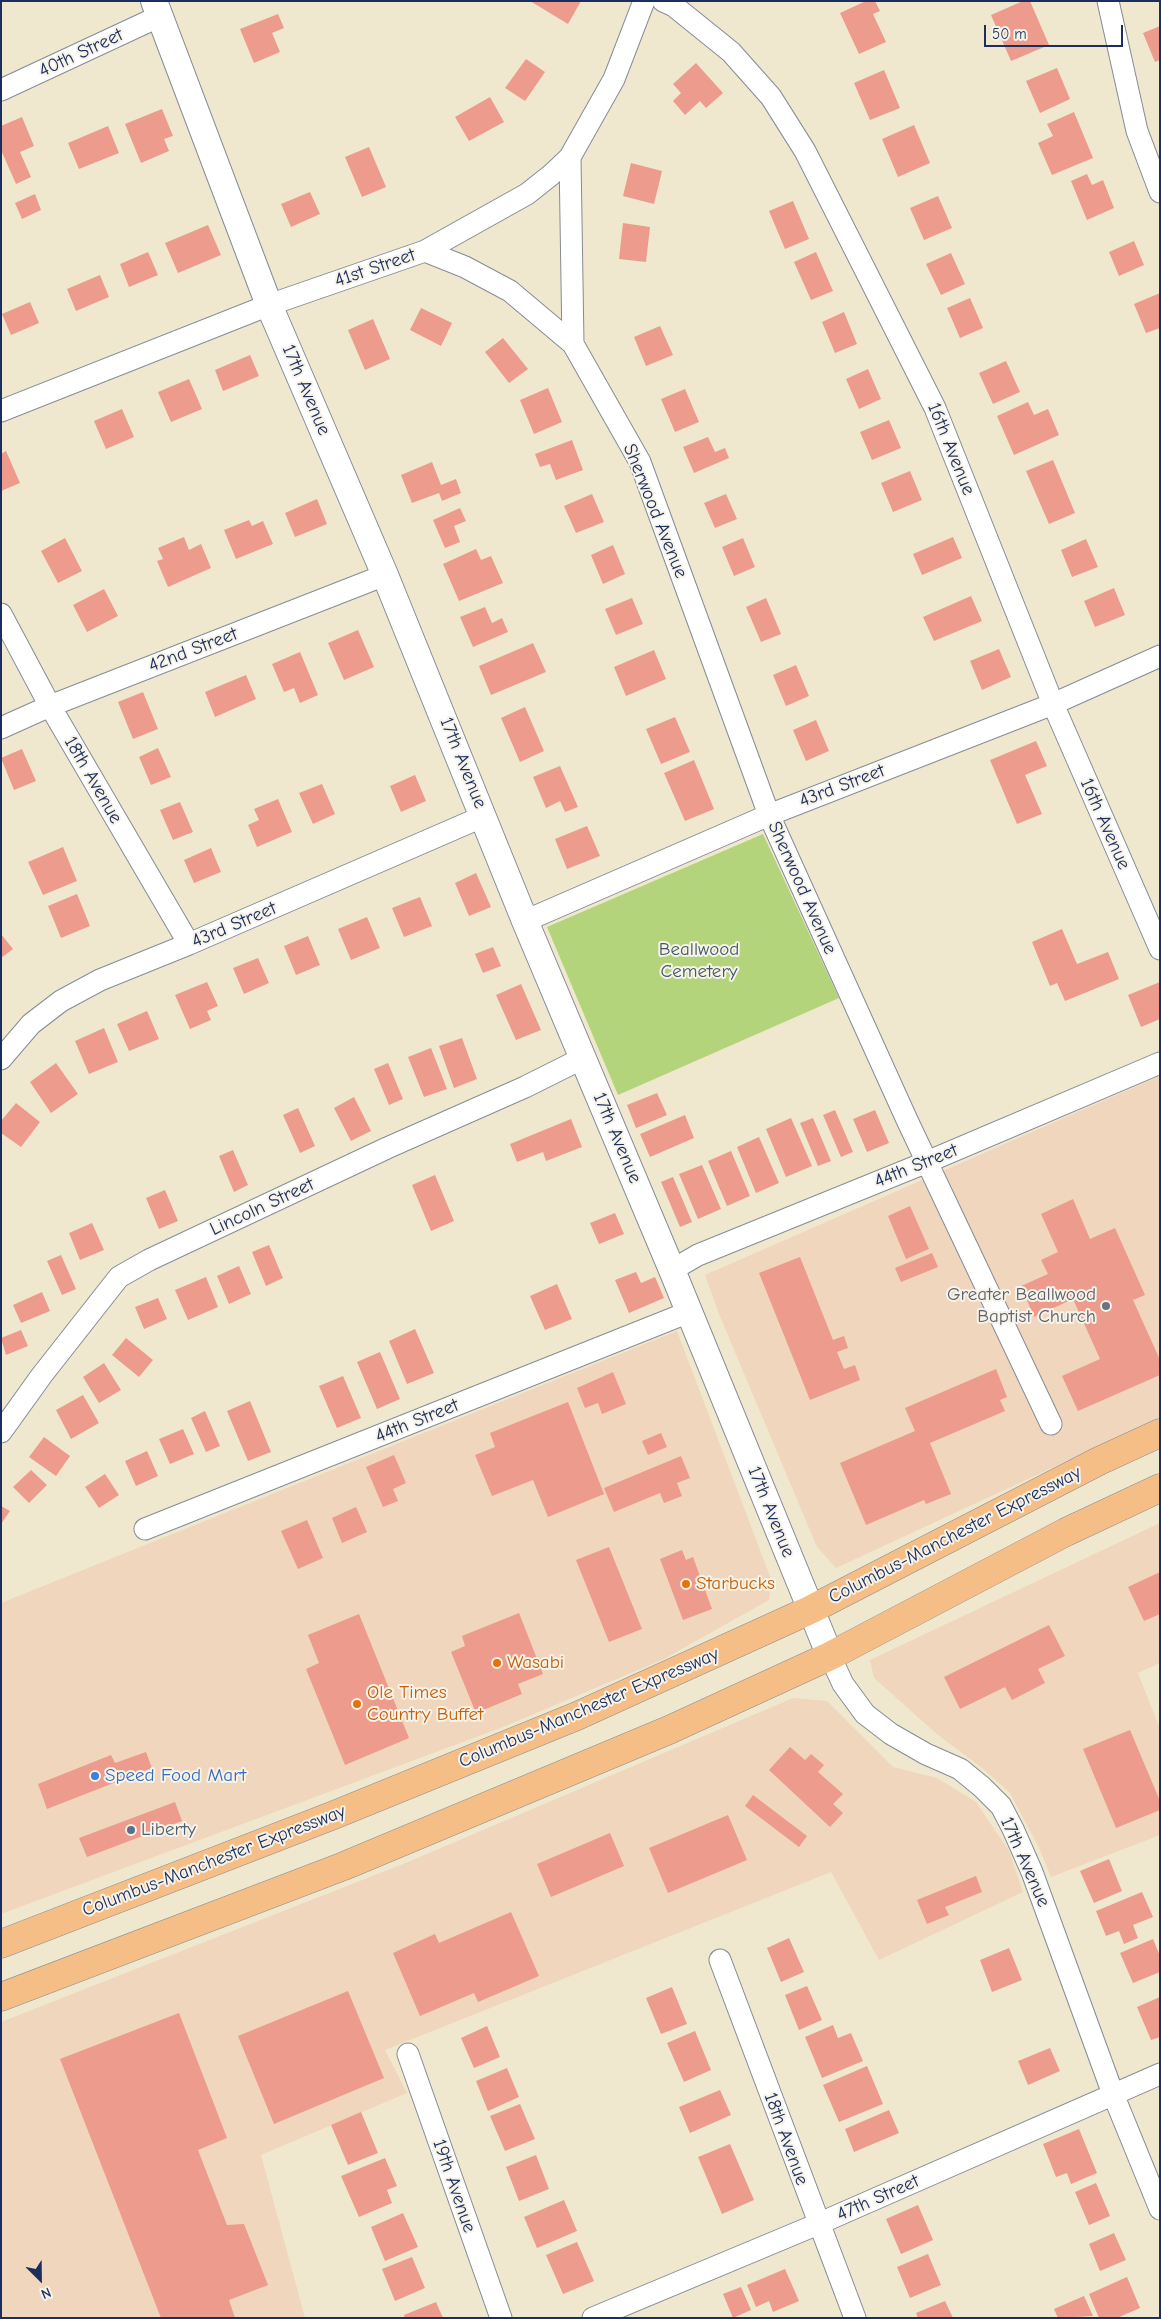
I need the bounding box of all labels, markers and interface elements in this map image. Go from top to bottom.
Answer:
scale bar [986,15,1125,47]
street label: 40th Street [35,24,127,82]
text: 50 m [992,25,1027,43]
street label: 41st Street [332,244,418,292]
street label: 17th Avenue [277,341,335,439]
street label: 16th Avenue [922,399,980,499]
street label: Sherwood Avenue [618,440,692,582]
street label: 42nd Street [145,623,241,677]
street label: 17th Avenue [434,714,492,812]
street label: 18th Avenue [59,732,127,828]
street label: 43rd Street [796,759,888,813]
street label: 16th Avenue [1075,775,1135,873]
street label: Sherwood Avenue [762,818,842,958]
street label: 43rd Street [188,897,280,953]
park label: Beallwood Cemetery [659,939,739,983]
street label: 17th Avenue [588,1089,646,1187]
street label: 44th Street [871,1139,961,1193]
street label: Lincoln Street [206,1173,318,1241]
place label: Greater Beallwood Baptist Church [947,1284,1096,1328]
marker: Greater Beallwood Baptist Church [1100,1300,1112,1312]
street label: 44th Street [372,1394,462,1448]
street label: Columbus-Manchester Expressway [825,1461,1085,1609]
street label: 17th Avenue [742,1463,800,1561]
place label: Starbucks [696,1573,775,1595]
marker: Starbucks [680,1578,692,1590]
street label: Columbus-Manchester Expressway [456,1643,722,1773]
place label: Wasabi [507,1652,564,1674]
marker: Wasabi [491,1657,503,1669]
place label: Ole Times Country Buffet [367,1682,483,1726]
marker: Ole Times Country Buffet [351,1698,363,1710]
place label: Speed Food Mart [105,1765,246,1787]
marker: Speed Food Mart [89,1770,101,1782]
street label: Columbus-Manchester Expressway [79,1800,349,1922]
street label: 17th Avenue [995,1813,1055,1911]
place label: Liberty [141,1819,196,1841]
marker: Liberty [125,1824,137,1836]
street label: 18th Avenue [759,2089,813,2189]
street label: 19th Avenue [427,2136,481,2236]
street label: 47th Street [833,2170,923,2226]
north arrow [15,2254,65,2304]
text: N [39,2284,54,2303]

